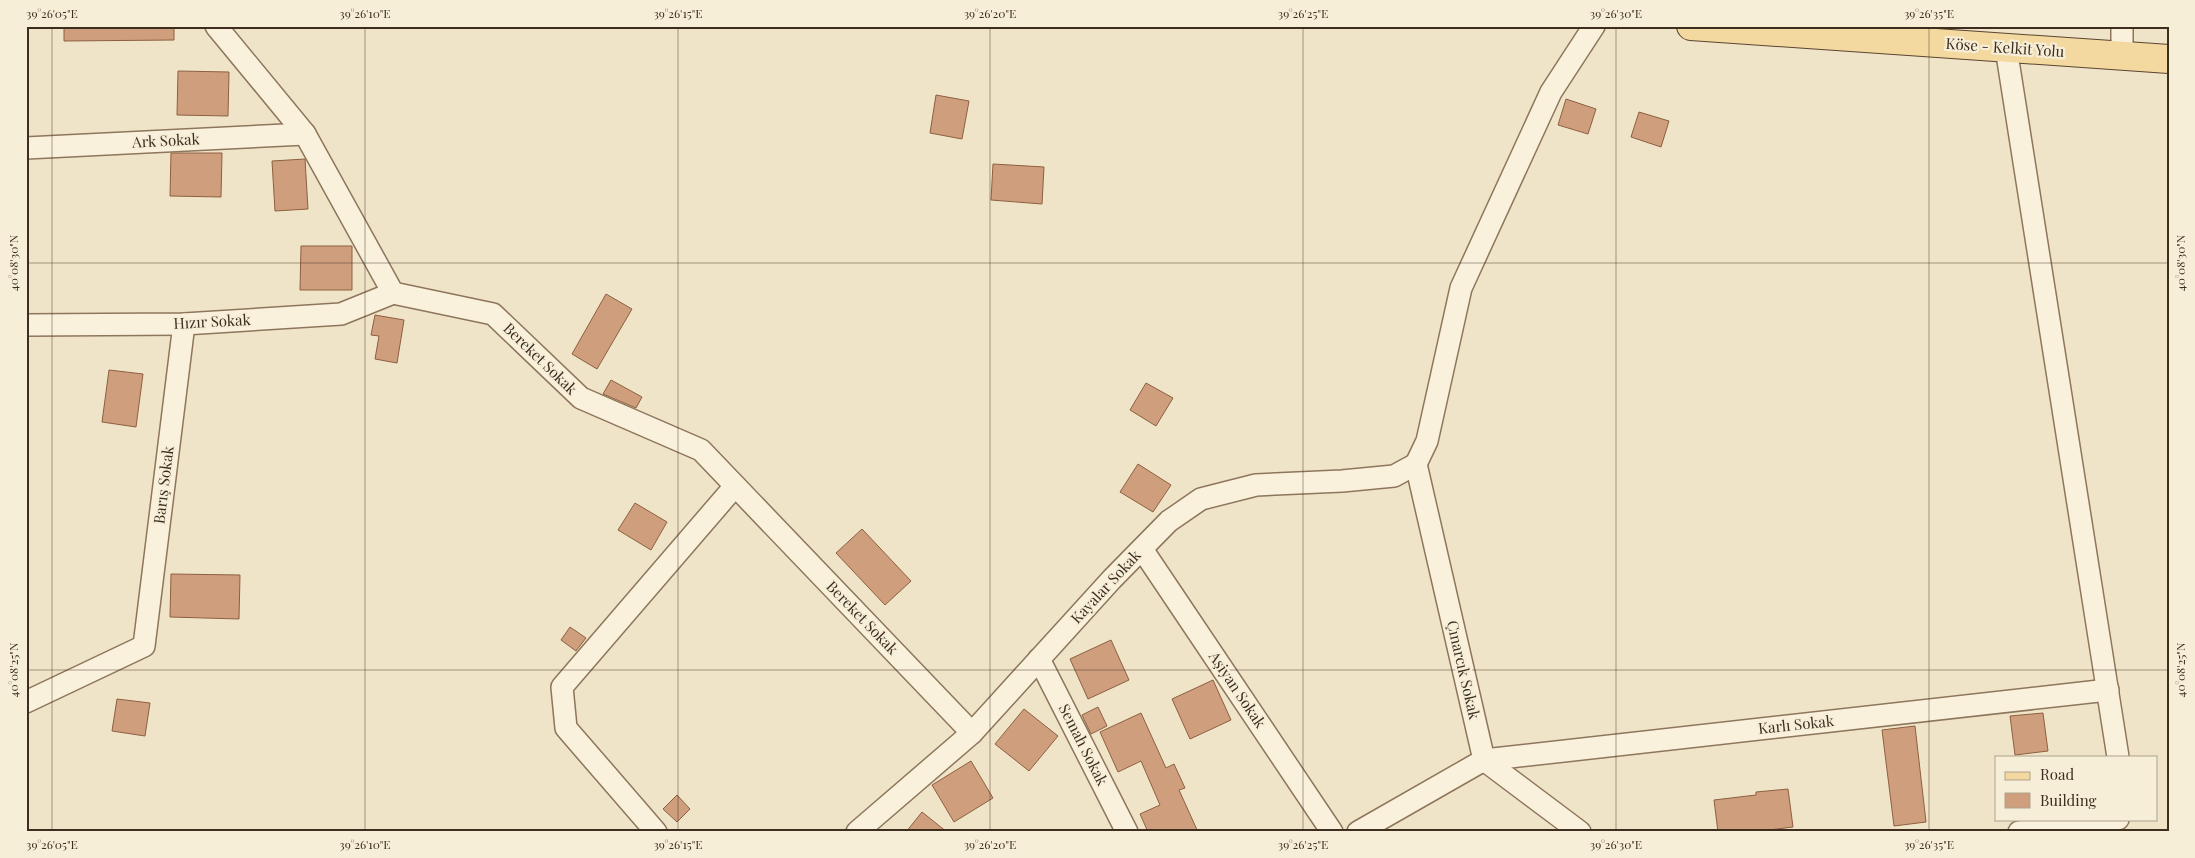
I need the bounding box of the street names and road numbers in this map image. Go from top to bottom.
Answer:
street label: Köse - Kelkit Yolu [1945,33,2065,61]
street label: Ark Sokak [131,128,201,152]
street label: Hızır Sokak [173,309,252,333]
street label: Bereket Sokak [500,318,582,399]
street label: Barış Sokak [148,444,178,525]
street label: Kayalar Sokak [1066,545,1145,628]
street label: Bereket Sokak [822,576,903,659]
street label: Çınarcık Sokak [1443,618,1485,722]
street label: Aşiyan Sokak [1204,646,1271,732]
street label: Semah Sokak [1055,700,1113,789]
street label: Karlı Sokak [1757,710,1836,738]

